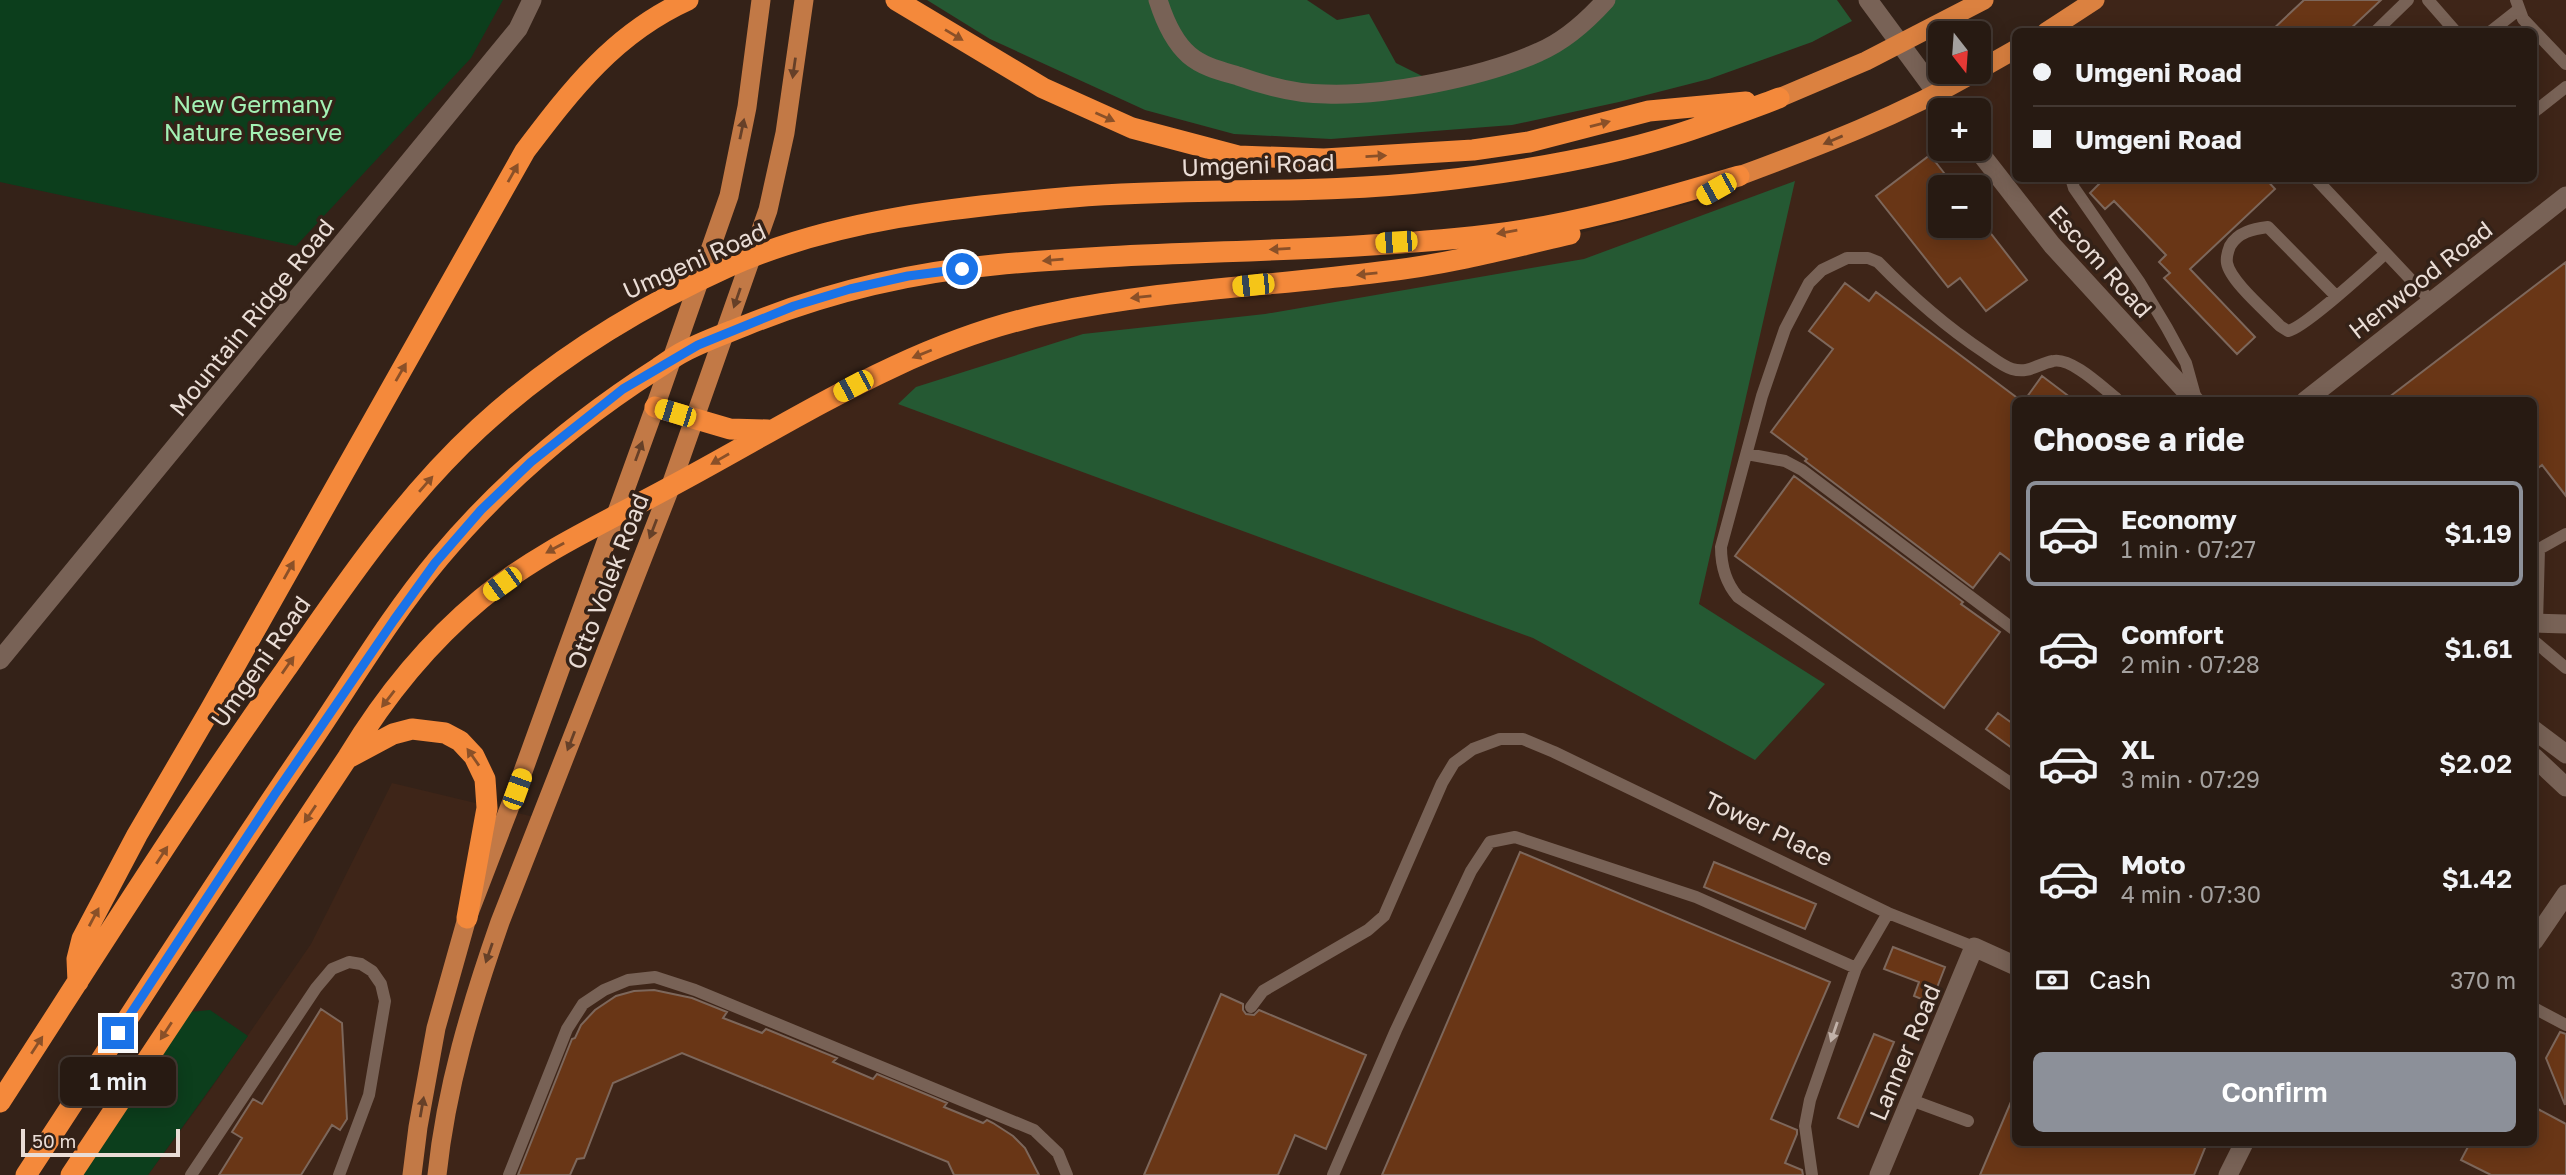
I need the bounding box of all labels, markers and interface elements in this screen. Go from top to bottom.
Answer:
north arrow [1928,21,1992,84]
map controls [1928,21,1991,238]
one-way arrow [945,29,964,41]
one-way arrow [788,57,799,79]
text: Umgeni Road [2075,57,2242,88]
park label: New Germany Nature Reserve [164,89,342,146]
button: + [1928,98,1991,161]
one-way arrow [1095,111,1115,122]
one-way arrow [737,118,748,140]
one-way arrow [1589,118,1611,129]
text: Umgeni Road [2075,124,2242,155]
one-way arrow [1822,135,1843,146]
street label: Umgeni Road [1181,147,1335,181]
one-way arrow [1365,151,1387,162]
one-way arrow [507,164,519,183]
car [1693,170,1740,208]
button: − [1928,175,1991,238]
street label: Escom Road [2043,199,2159,323]
street label: Mountain Ridge Road [163,213,339,421]
street label: Henwood Road [2342,214,2498,344]
street label: Umgeni Road [618,216,770,304]
one-way arrow [1495,227,1517,238]
car [1375,230,1418,254]
one-way arrow [1269,243,1291,254]
route start [946,253,978,285]
one-way arrow [1041,255,1063,266]
one-way arrow [1356,268,1378,279]
car [1232,272,1275,298]
one-way arrow [732,287,743,308]
one-way arrow [1130,292,1152,303]
one-way arrow [911,349,932,360]
one-way arrow [395,362,407,381]
car [830,367,877,405]
car [652,397,699,429]
text: Choose a ride [2033,420,2245,458]
one-way arrow [634,441,645,462]
one-way arrow [710,453,730,465]
one-way arrow [417,476,433,493]
street label: Otto Volek Road [560,489,654,673]
icon: car [2037,502,2100,565]
text: Economy [2121,504,2237,535]
text: $1.19 [2444,518,2512,549]
one-way arrow [648,519,659,540]
text: 1 min · 07:27 [2121,535,2256,563]
one-way arrow [546,542,565,554]
one-way arrow [283,560,295,579]
car [479,563,526,605]
street label: Umgeni Road [204,590,316,732]
icon: car [2037,617,2100,680]
text: Comfort [2121,619,2224,650]
text: $1.61 [2444,633,2512,664]
text: 2 min · 07:28 [2121,650,2260,678]
one-way arrow [281,656,295,674]
one-way arrow [380,690,395,708]
one-way arrow [565,731,576,752]
icon: car [2037,732,2100,795]
text: XL [2121,734,2155,765]
one-way arrow [466,748,480,766]
text: $2.02 [2439,748,2512,779]
text: 3 min · 07:29 [2121,765,2260,793]
car [500,766,535,812]
street label: Tower Place [1700,784,1838,872]
one-way arrow [304,804,317,824]
one-way arrow [155,845,168,864]
icon: car [2037,847,2100,910]
text: Moto [2121,849,2186,880]
text: $1.42 [2442,863,2512,894]
text: 4 min · 07:30 [2121,880,2261,908]
one-way arrow [87,907,99,927]
one-way arrow [483,943,494,964]
icon: cash [2033,961,2071,999]
text: Cash [2089,964,2151,995]
text: 370 m [2450,966,2516,994]
street label: Lanner Road [1862,980,1946,1124]
route end [102,1017,134,1049]
one-way arrow [159,1021,172,1041]
one-way arrow [1828,1022,1839,1043]
one-way arrow [31,1035,44,1055]
button: Confirm [2033,1052,2516,1132]
callout: 1 min [60,1058,176,1106]
text: 1 min [89,1067,147,1095]
one-way arrow [416,1096,427,1118]
scale bar [21,1126,180,1158]
text: 50 m [32,1129,76,1152]

